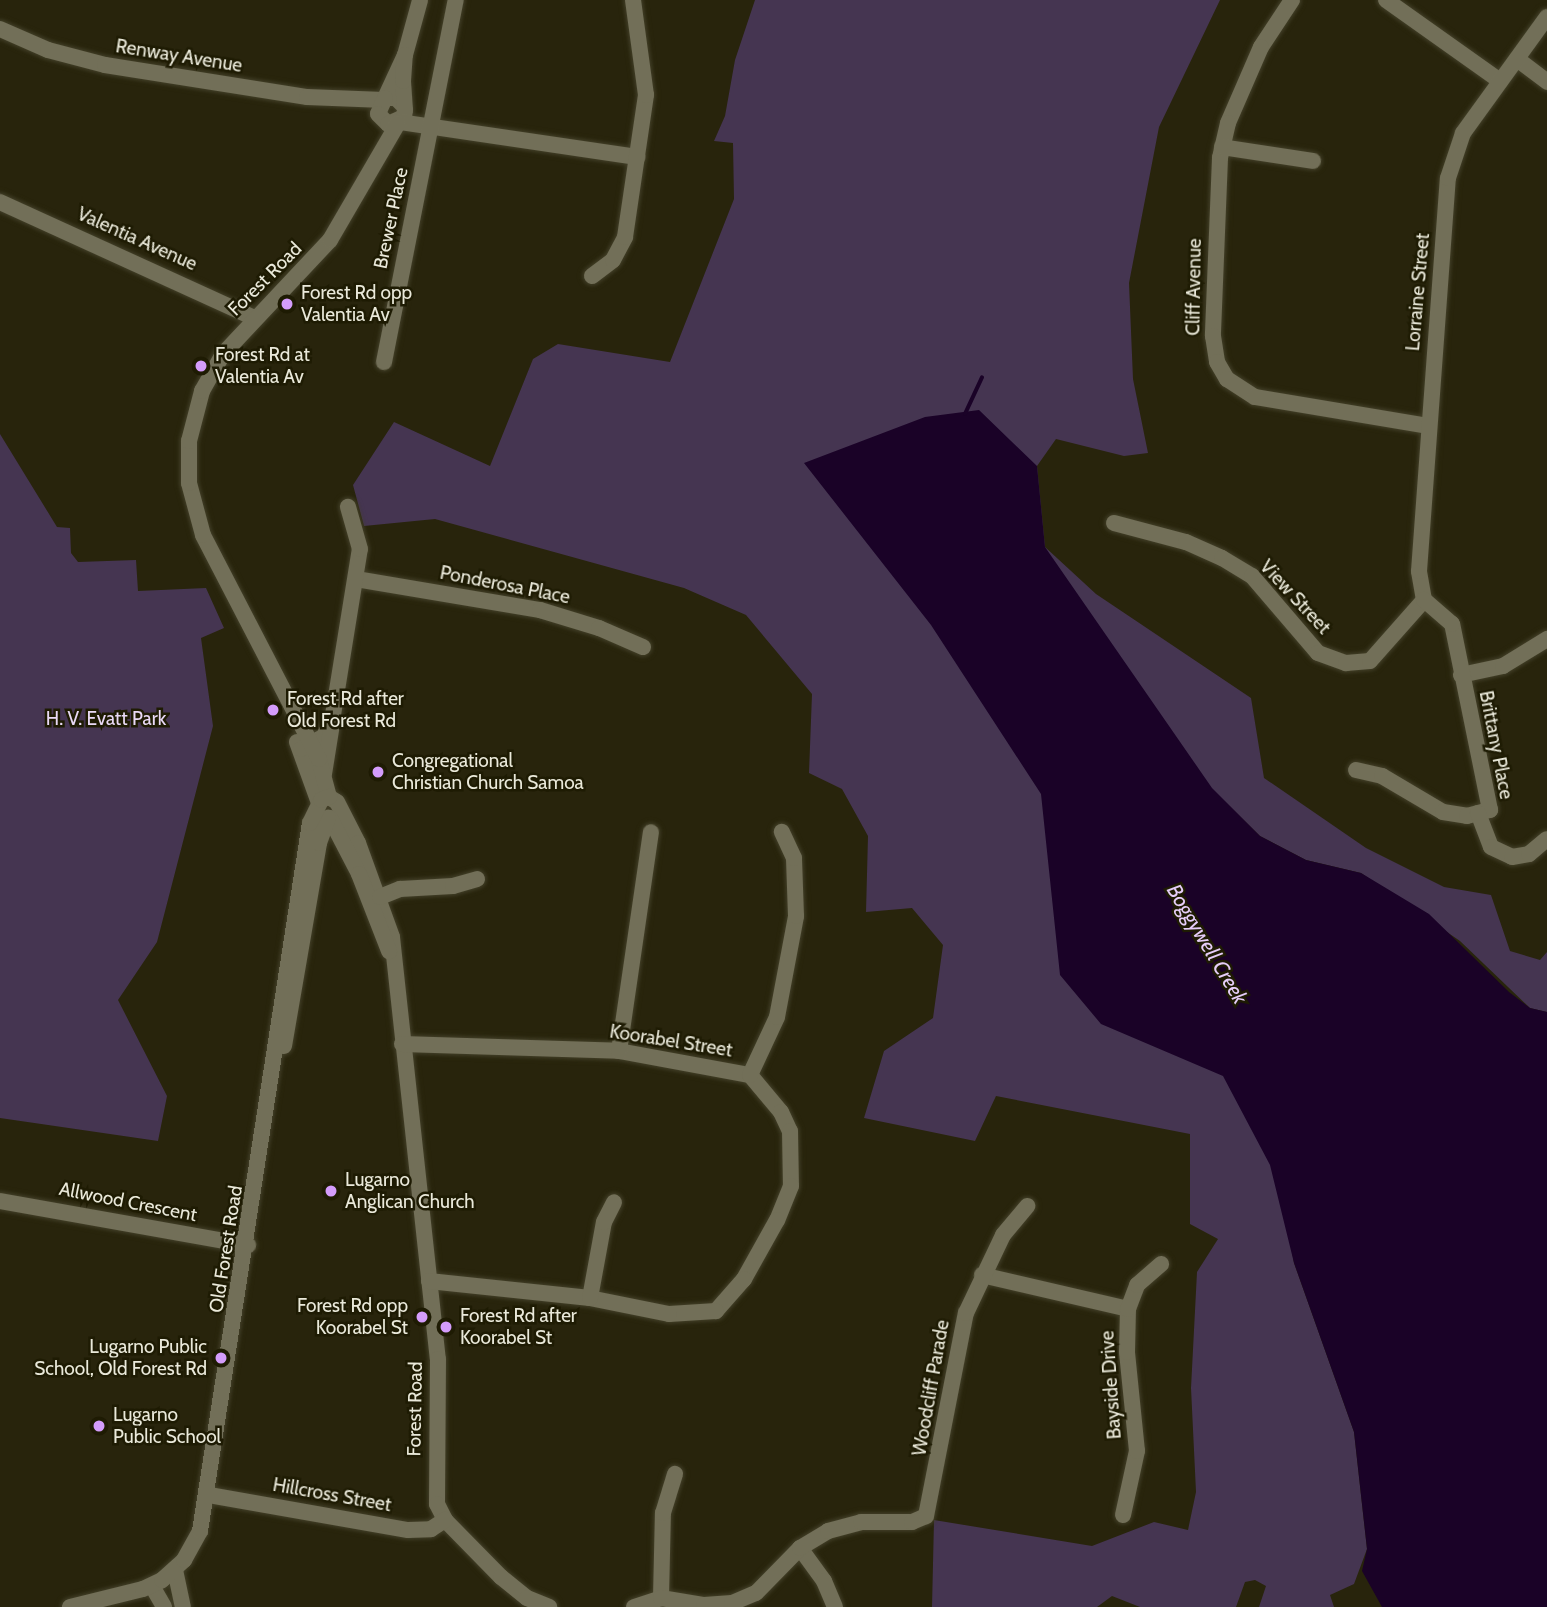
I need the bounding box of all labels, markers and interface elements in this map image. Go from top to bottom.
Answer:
street label: Renway Avenue [114,35,244,77]
street label: Brewer Place [369,165,413,271]
street label: Valentia Avenue [74,202,200,276]
street label: Lorraine Street [1401,232,1435,352]
street label: Forest Road [223,237,307,321]
street label: Cliff Avenue [1182,238,1206,336]
place label: Forest Rd opp Valentia Av [301,282,412,326]
marker: Forest Rd opp Valentia Av [279,296,295,312]
place label: Forest Rd at Valentia Av [215,344,310,388]
marker: Forest Rd at Valentia Av [193,358,209,374]
street label: View Street [1255,555,1335,639]
street label: Ponderosa Place [438,561,572,609]
place label: Forest Rd after Old Forest Rd [287,688,404,732]
street label: Brittany Place [1474,689,1518,801]
marker: Forest Rd after Old Forest Rd [265,702,281,718]
park label: H. V. Evatt Park [46,708,166,730]
place label: Congregational Christian Church Samoa [392,750,584,794]
marker: Congregational Christian Church Samoa [370,764,386,780]
water label: Boggywell Creek [1161,879,1253,1009]
street label: Koorabel Street [608,1020,734,1062]
place label: Lugarno Anglican Church [345,1169,475,1213]
street label: Allwood Crescent [57,1177,199,1227]
marker: Lugarno Anglican Church [323,1183,339,1199]
street label: Old Forest Road [205,1184,247,1314]
place label: Forest Rd opp Koorabel St [297,1295,408,1339]
place label: Forest Rd after Koorabel St [460,1305,577,1349]
marker: Forest Rd opp Koorabel St [414,1309,430,1325]
street label: Woodcliff Parade [908,1318,954,1458]
marker: Forest Rd after Koorabel St [438,1319,454,1335]
street label: Bayside Drive [1096,1330,1126,1440]
place label: Lugarno Public School, Old Forest Rd [34,1336,207,1380]
marker: Lugarno Public School, Old Forest Rd [213,1350,229,1366]
street label: Forest Road [403,1361,427,1457]
place label: Lugarno Public School [113,1404,221,1448]
marker: Lugarno Public School [91,1418,107,1434]
street label: Hillcross Street [271,1473,393,1517]

